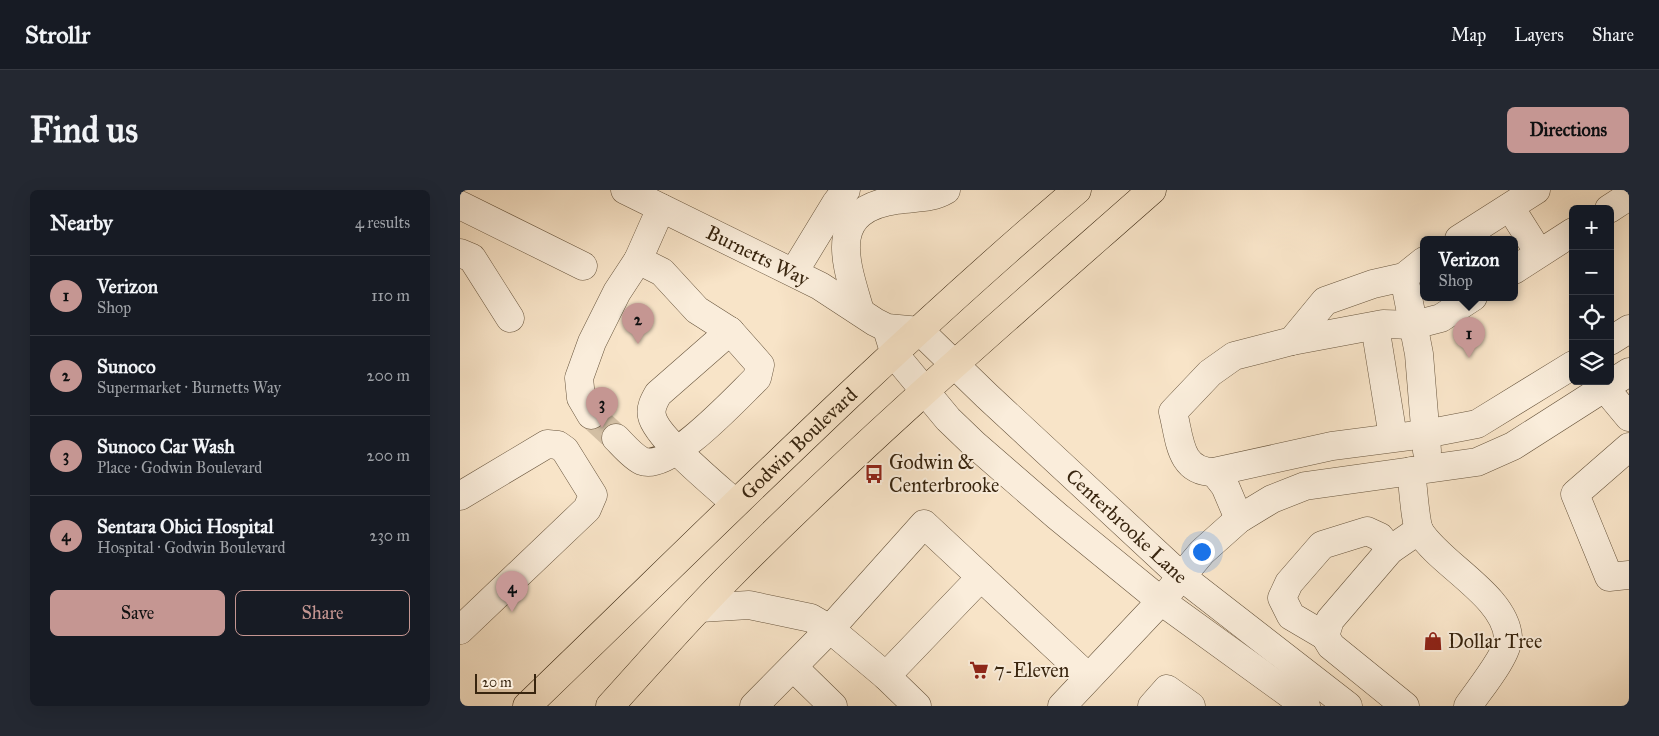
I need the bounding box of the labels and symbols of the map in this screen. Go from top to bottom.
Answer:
street label: Burnetts Way [702,220,814,291]
pin: 2 [622,303,654,344]
pin: 1 [1453,317,1485,358]
street label: Godwin Boulevard [736,382,862,504]
pin: 3 [586,387,618,428]
place label: Godwin & Centerbrooke [889,450,999,497]
bus stop icon: Godwin & Centerbrooke [863,463,885,485]
street label: Centerbrooke Lane [1061,464,1193,588]
your location [1189,539,1215,565]
pin: 4 [496,571,528,612]
place label: Dollar Tree [1448,629,1542,653]
shop icon: Dollar Tree [1422,630,1444,652]
place label: 7-Eleven [994,658,1069,682]
supermarket icon: 7-Eleven [968,659,990,681]
scale bar [475,671,536,694]

